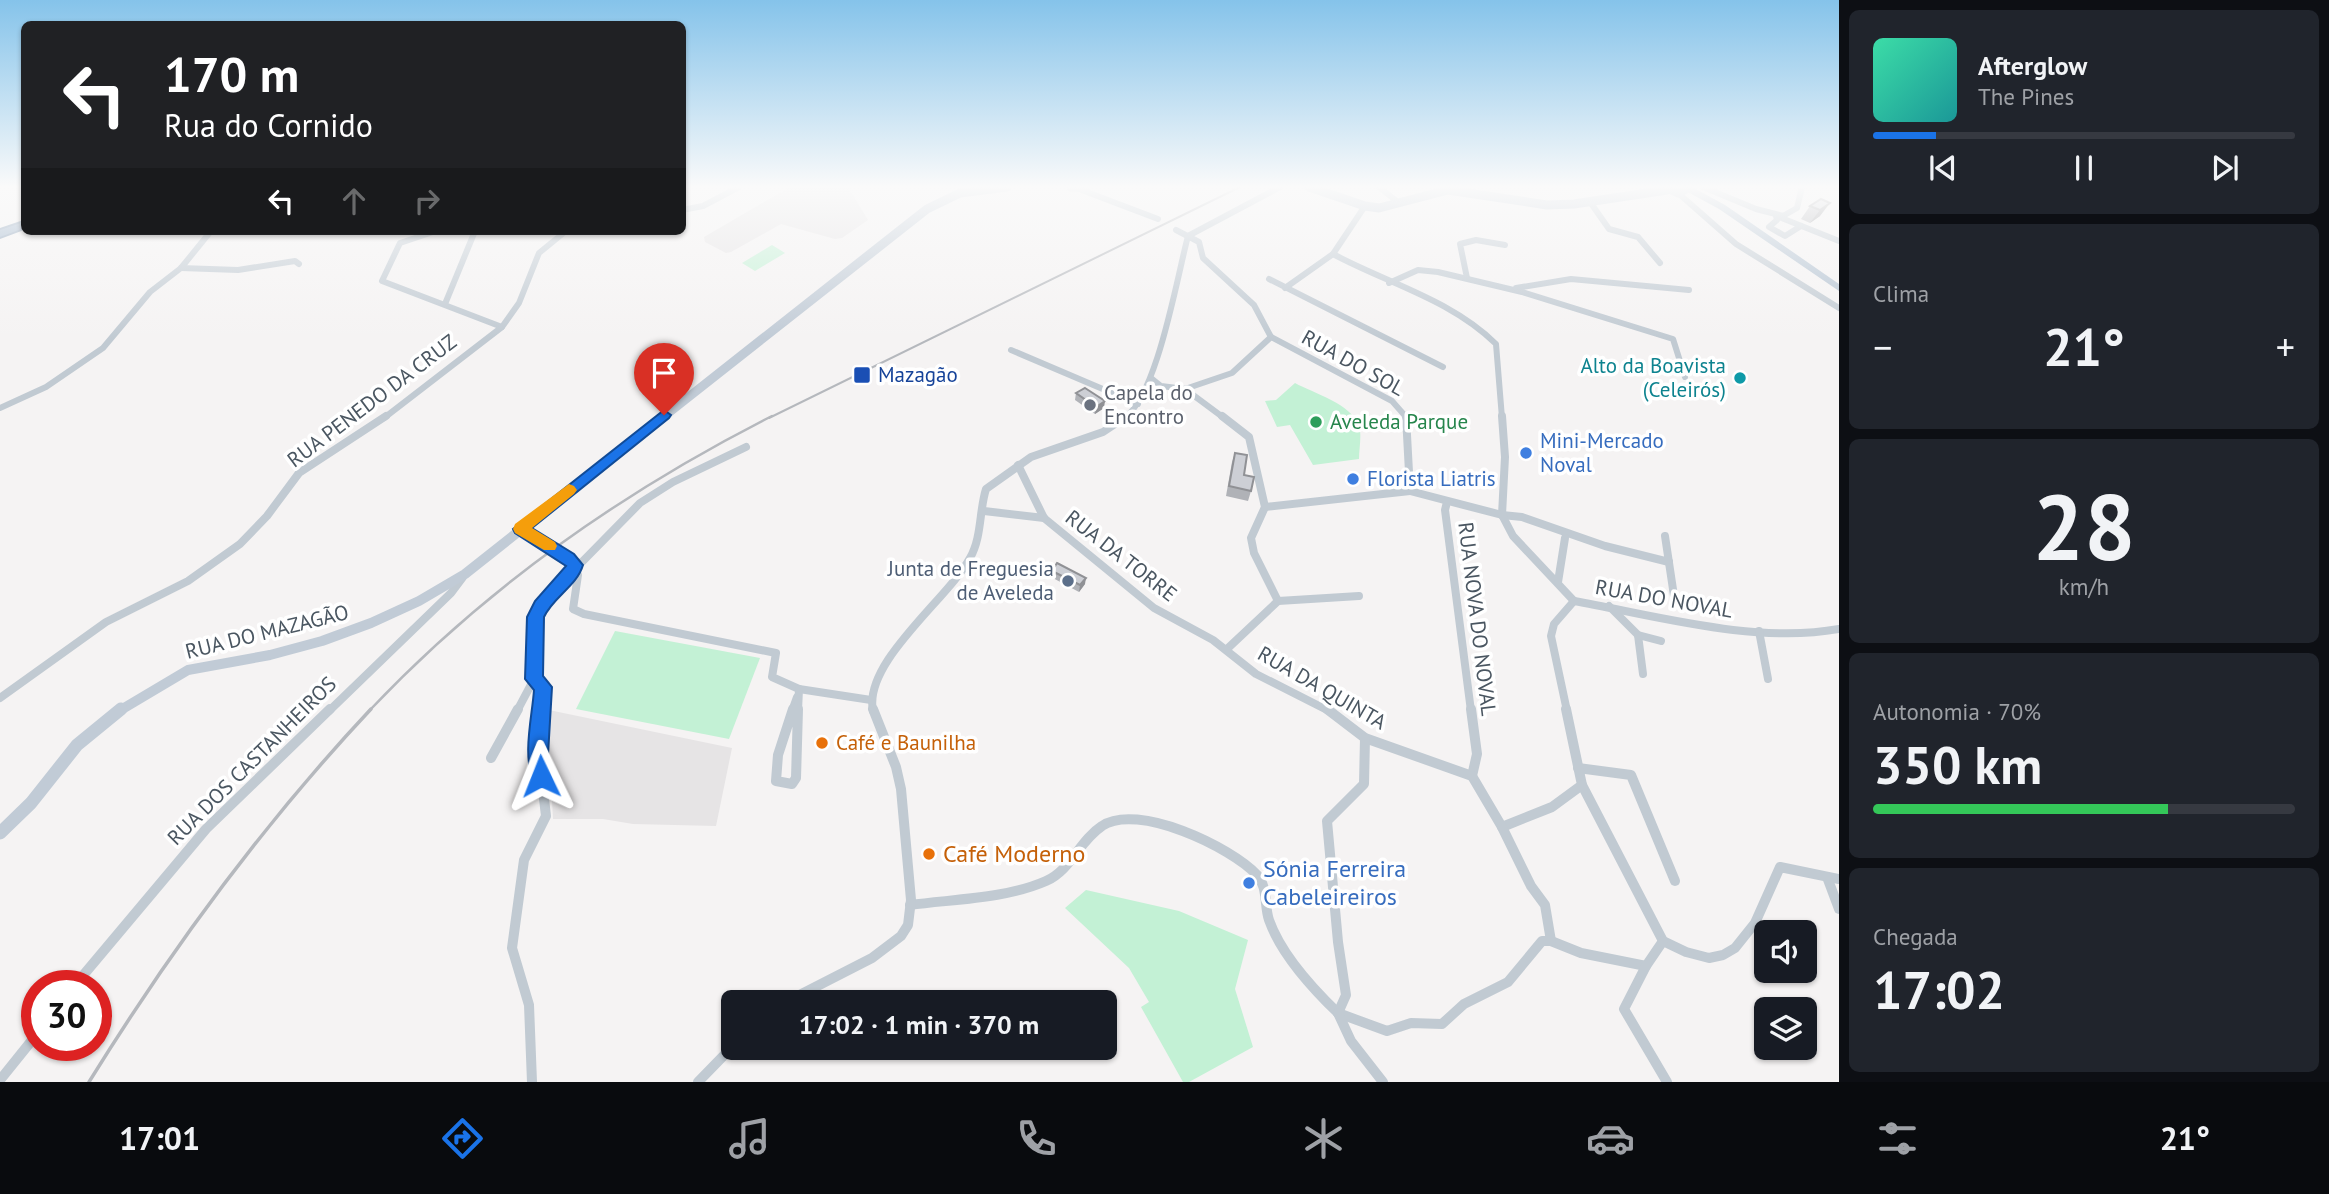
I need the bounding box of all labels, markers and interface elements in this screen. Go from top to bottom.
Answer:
text: 170 m [164,42,299,106]
icon: left [49,49,140,140]
text: Afterglow [1978,49,2087,82]
text: The Pines [1978,82,2074,111]
text: Rua do Cornido [164,104,373,146]
icon: previous [1924,149,1962,187]
icon: pause [2065,149,2103,187]
icon: next [2206,149,2244,187]
icon: left [262,182,300,220]
icon: ahead [335,182,373,220]
icon: right [408,182,446,220]
text: Clima [1873,279,1929,308]
text: 21° [2043,313,2125,380]
text: − [1873,322,1892,371]
text: + [2276,322,2295,371]
street label: RUA DO SOL [1297,323,1409,402]
street label: RUA PENEDO DA CRUZ [282,328,462,473]
pin [634,343,694,415]
place label: Alto da Boavista (Celeirós) [1580,352,1726,403]
icon: arrive [645,354,683,392]
place label: Mazagão [878,361,958,388]
marker: Mazagão [852,365,872,385]
marker: Alto da Boavista (Celeirós) [1732,370,1748,386]
place label: Capela do Encontro [1104,379,1193,430]
marker: Capela do Encontro [1082,397,1098,413]
place label: Aveleda Parque [1330,408,1468,435]
marker: Aveleda Parque [1308,414,1324,430]
place label: Mini-Mercado Noval [1540,427,1664,478]
marker: Mini-Mercado Noval [1518,445,1534,461]
place label: Florista Liatris [1367,465,1496,492]
text: 28 [2032,467,2136,585]
marker: Florista Liatris [1345,471,1361,487]
street label: RUA DA TORRE [1060,504,1182,608]
street label: RUA NOVA DO NOVAL [1452,521,1503,717]
place label: Junta de Freguesia de Aveleda [887,555,1054,606]
text: km/h [2059,572,2109,601]
marker: Junta de Freguesia de Aveleda [1060,573,1076,589]
street label: RUA DO NOVAL [1593,573,1735,624]
street label: RUA DO MAZAGÃO [182,598,351,665]
street label: RUA DA QUINTA [1253,640,1392,736]
street label: RUA DOS CASTANHEIROS [161,670,342,851]
text: Autonomia · 70% [1873,697,2041,726]
place label: Café e Baunilha [836,729,976,756]
text: 350 km [1873,731,2042,798]
marker: Café e Baunilha [814,735,830,751]
position arrow [504,739,578,813]
place label: Café Moderno [943,838,1085,869]
marker: Café Moderno [921,846,937,862]
place label: Sónia Ferreira Cabeleireiros [1263,853,1406,912]
marker: Sónia Ferreira Cabeleireiros [1241,875,1257,891]
map controls [1754,920,1817,1060]
button: sound [1754,920,1817,983]
text: Chegada [1873,922,1958,951]
text: 17:02 [1873,956,2005,1023]
speed limit sign: 30 [21,970,112,1061]
button: layers [1754,997,1817,1060]
text: 17:02 · 1 min · 370 m [799,1008,1039,1041]
icon: directions [438,1114,487,1163]
icon: music [725,1114,774,1163]
icon: phone [1012,1114,1061,1163]
icon: climate [1299,1114,1348,1163]
icon: car [1586,1114,1635,1163]
icon: filters [1873,1114,1922,1163]
text: 17:01 [119,1117,200,1159]
text: 21° [2160,1117,2210,1159]

